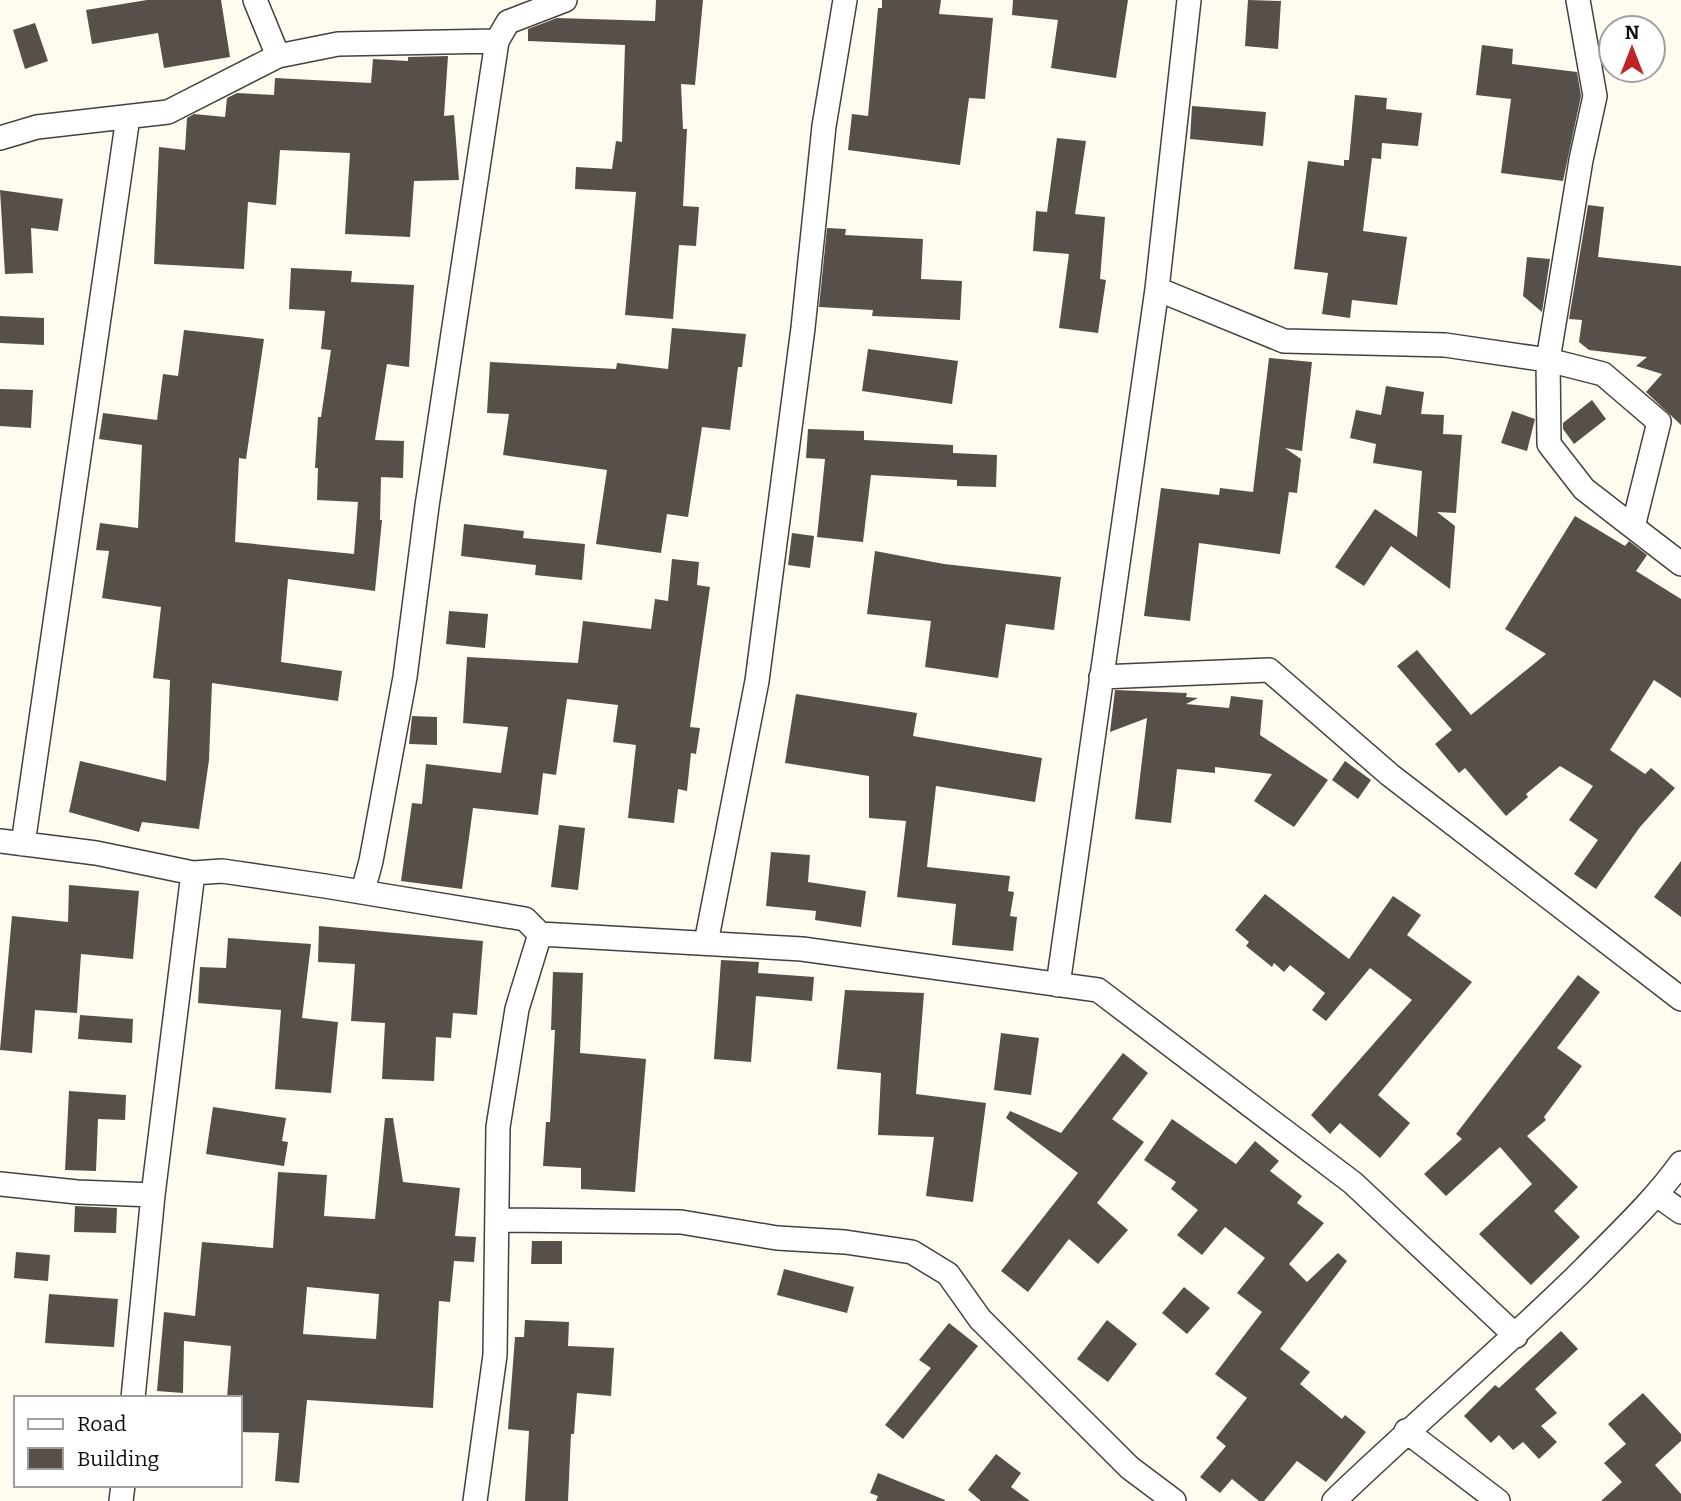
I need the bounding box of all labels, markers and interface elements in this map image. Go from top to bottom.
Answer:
north arrow [1597,14,1667,84]
text: N [1625,21,1640,44]
legend [14,1396,242,1487]
text: Road [77,1411,126,1437]
text: Building [77,1446,160,1472]

